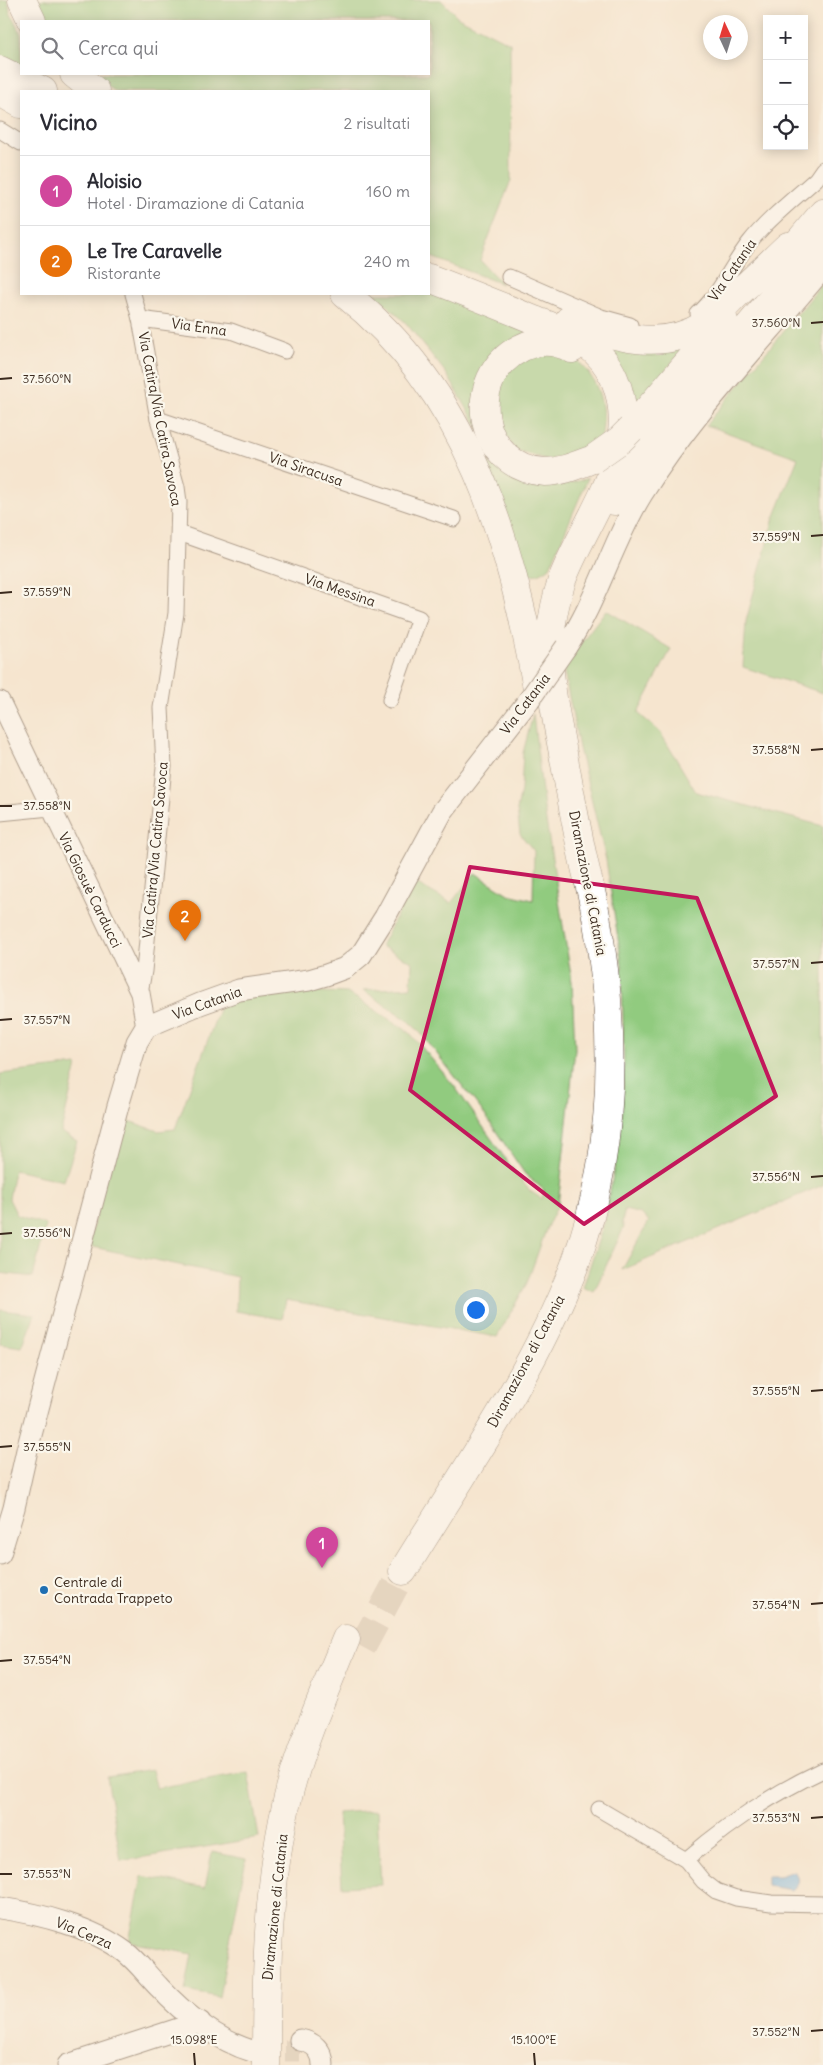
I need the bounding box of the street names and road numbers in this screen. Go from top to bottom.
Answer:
street label: Via Catania [704,235,760,305]
street label: Via Enna [170,314,228,340]
street label: Via Catira/Via Catira Savoca [134,330,186,508]
street label: Via Siracusa [267,448,345,490]
street label: Via Messina [302,569,378,611]
street label: Via Catania [496,670,554,738]
street label: Via Catira/Via Catira Savoca [138,761,172,939]
street label: Diramazione di Catania [565,809,611,957]
street label: Via Giosuè Carducci [54,829,126,951]
street label: Via Catania [170,982,244,1024]
street label: Diramazione di Catania [483,1292,569,1430]
street label: Diramazione di Catania [258,1833,292,1981]
street label: Via Cerza [53,1913,115,1953]

